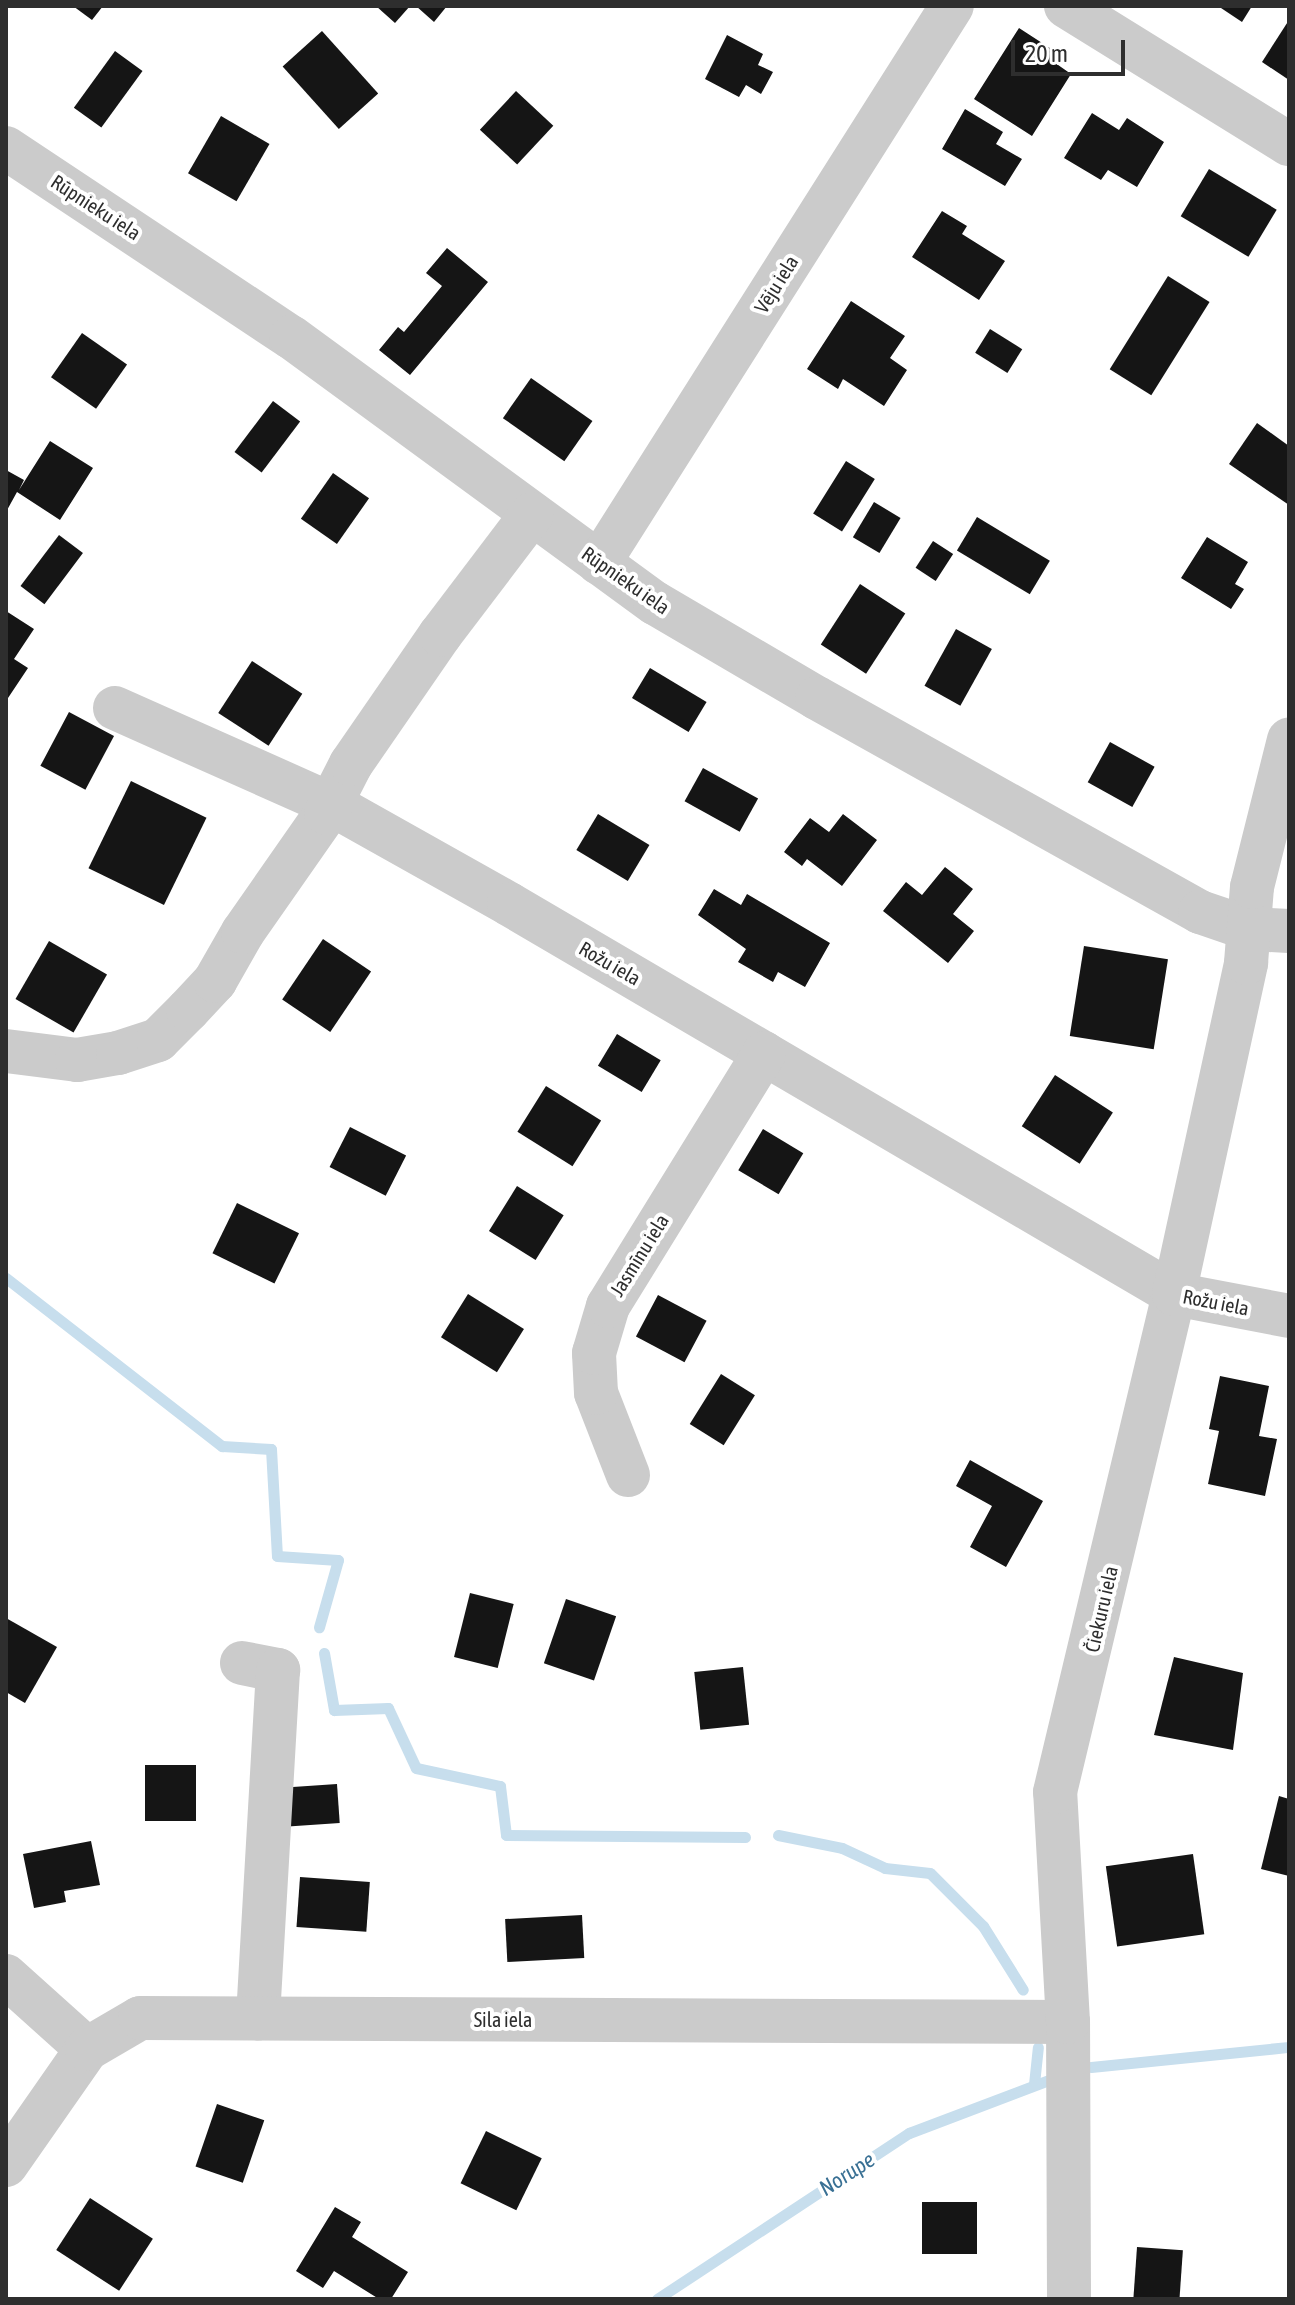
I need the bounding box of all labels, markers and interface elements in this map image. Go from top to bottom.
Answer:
scale bar [1015,24,1129,74]
text: 20 m [1025,40,1068,67]
street label: Rūpnieku iela [47,169,145,245]
street label: Vēju iela [749,251,803,317]
street label: Rūpnieku iela [577,541,675,619]
street label: Rožu iela [575,936,645,990]
street label: Jasmīnu iela [604,1210,674,1300]
street label: Rožu iela [1181,1284,1251,1320]
street label: Čiekuru iela [1079,1564,1123,1654]
street label: Sila iela [474,2007,532,2031]
water label: Norupe [814,2146,880,2202]

